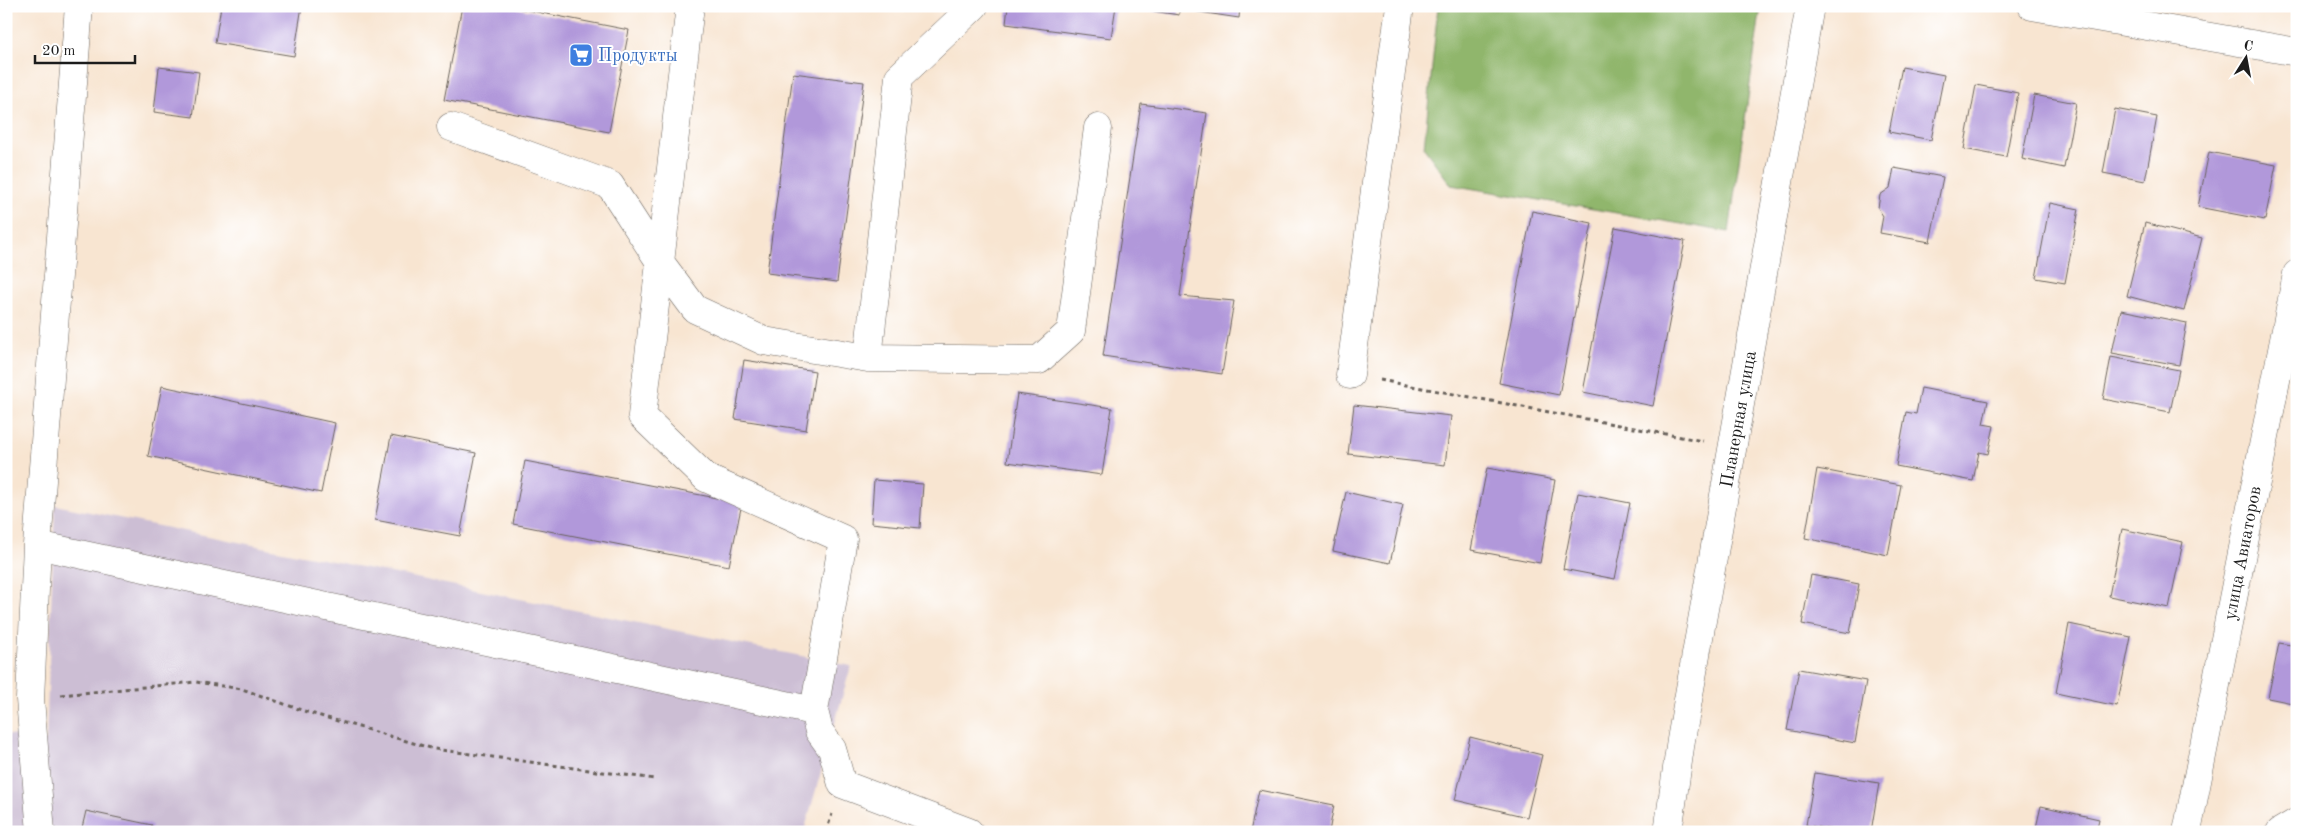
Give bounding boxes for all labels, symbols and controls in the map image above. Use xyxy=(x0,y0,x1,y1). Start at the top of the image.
scale bar xyxy=(35,32,135,64)
north arrow xyxy=(2220,32,2270,82)
text: С xyxy=(2242,38,2254,54)
supermarket icon: Продукты xyxy=(568,42,594,68)
text: 20 m xyxy=(42,44,76,59)
place label: Продукты xyxy=(598,47,678,65)
street label: Планерная улица xyxy=(1718,349,1760,489)
street label: улица Авиаторов xyxy=(2221,485,2265,622)

